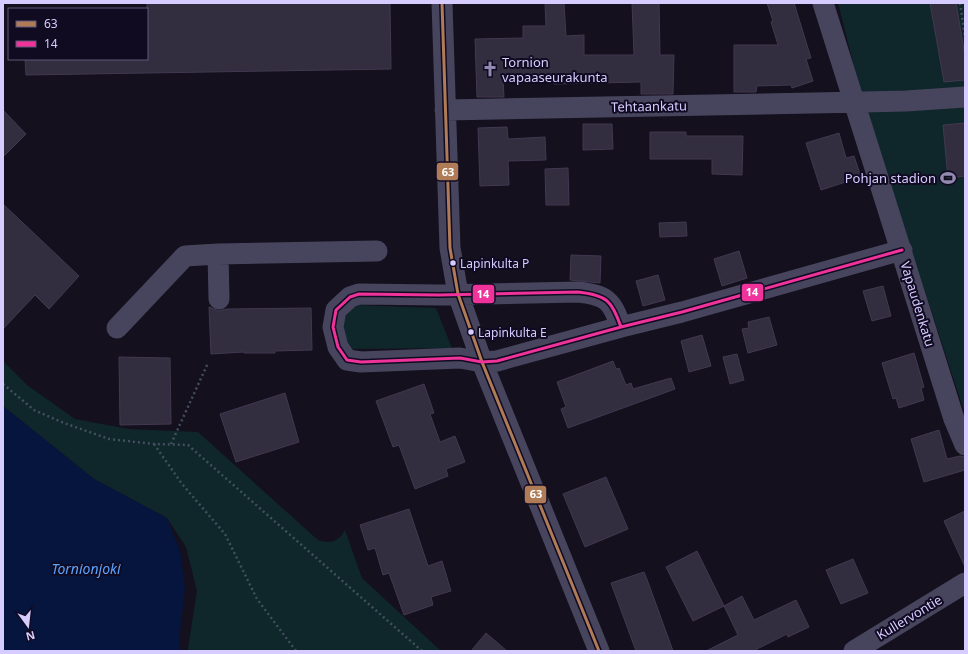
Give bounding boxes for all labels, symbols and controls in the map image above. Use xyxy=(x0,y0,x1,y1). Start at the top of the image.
legend xyxy=(8,8,148,60)
text: 63 xyxy=(44,15,58,32)
text: 14 xyxy=(44,35,58,52)
place label: Tornion vapaaseurakunta xyxy=(502,53,607,86)
church icon: Tornion vapaaseurakunta xyxy=(481,60,499,78)
street label: Tehtaankatu xyxy=(611,96,687,116)
line badge: 63 xyxy=(436,162,459,181)
text: 63 xyxy=(442,164,454,179)
place label: Pohjan stadion xyxy=(845,169,936,187)
sports icon: Pohjan stadion xyxy=(939,169,957,187)
place label: Lapinkulta P xyxy=(460,255,529,272)
marker: Lapinkulta P xyxy=(448,258,458,268)
street label: Vapaudenkatu xyxy=(896,259,940,349)
line badge: 14 xyxy=(741,283,764,302)
line badge: 14 xyxy=(472,284,495,304)
text: 14 xyxy=(746,284,759,299)
text: 14 xyxy=(477,286,490,301)
place label: Lapinkulta E xyxy=(478,324,547,341)
marker: Lapinkulta E xyxy=(466,327,476,337)
line badge: 63 xyxy=(524,485,547,504)
text: 63 xyxy=(530,486,542,501)
water label: Tornionjoki xyxy=(51,559,121,578)
street label: Kullervontie xyxy=(873,590,945,644)
north arrow xyxy=(8,606,48,646)
text: N xyxy=(24,628,37,645)

